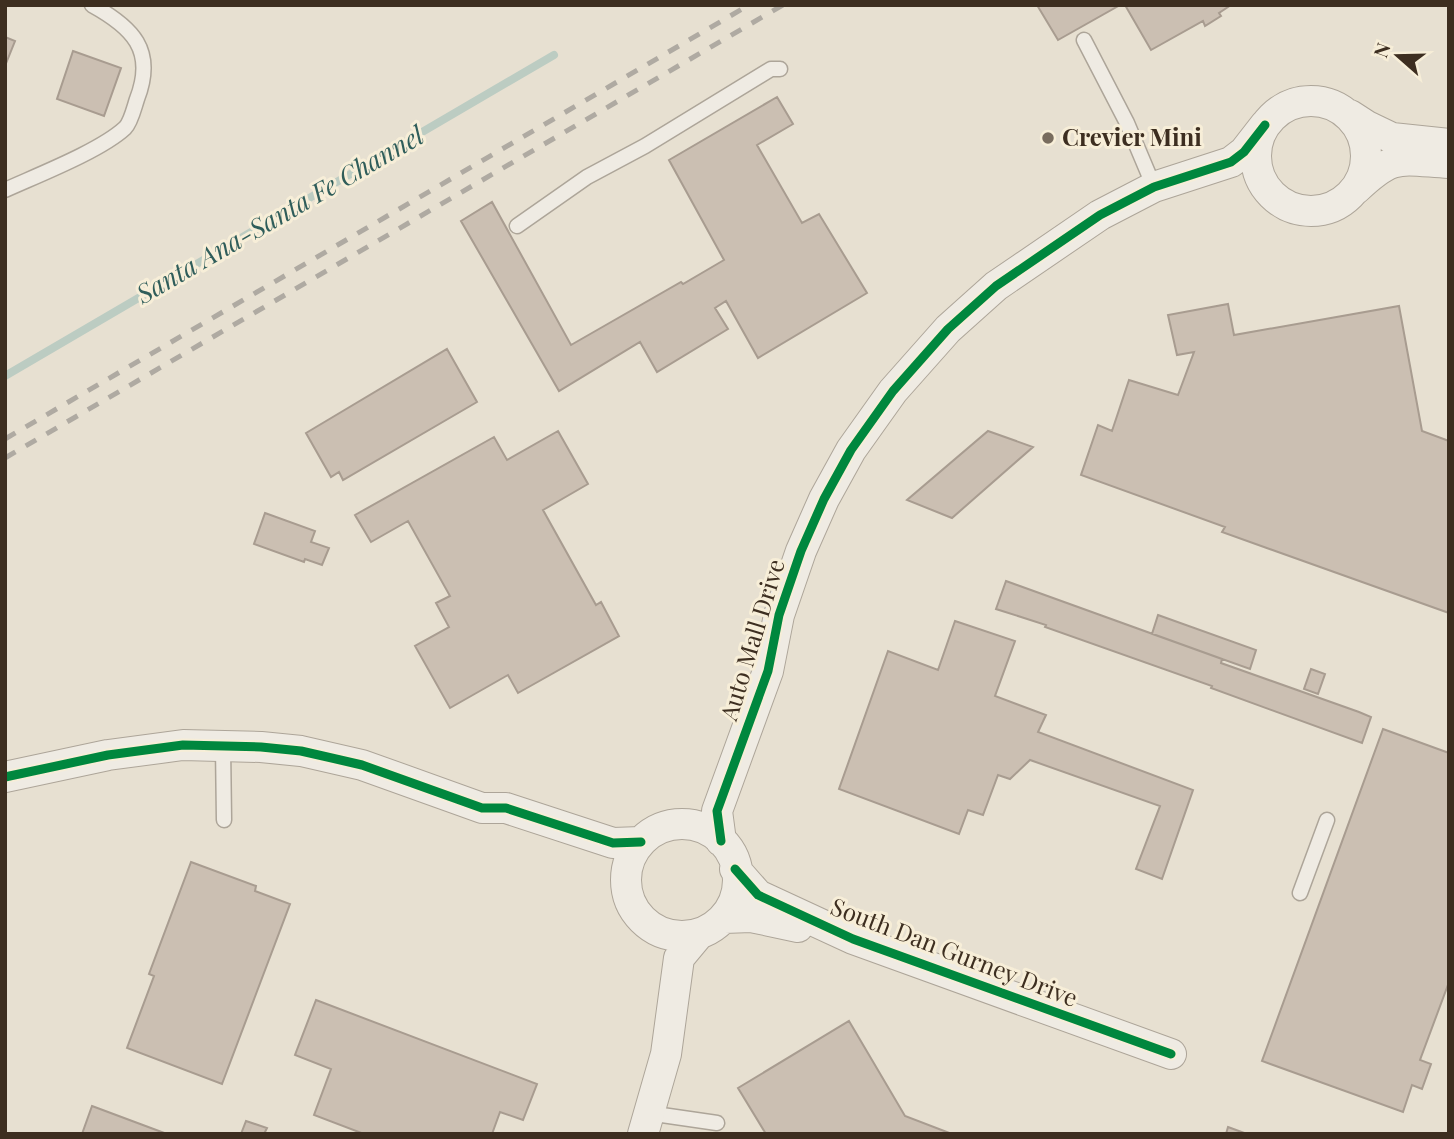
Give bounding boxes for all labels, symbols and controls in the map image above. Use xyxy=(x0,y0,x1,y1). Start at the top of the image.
north arrow xyxy=(1363,21,1433,91)
text: N xyxy=(1367,39,1396,61)
water label: Santa Ana-Santa Fe Channel xyxy=(128,116,431,311)
place label: Crevier Mini xyxy=(1062,120,1202,152)
marker: Crevier Mini xyxy=(1040,130,1056,146)
street label: Auto Mall Drive xyxy=(711,555,791,725)
street label: South Dan Gurney Drive xyxy=(827,889,1083,1013)

